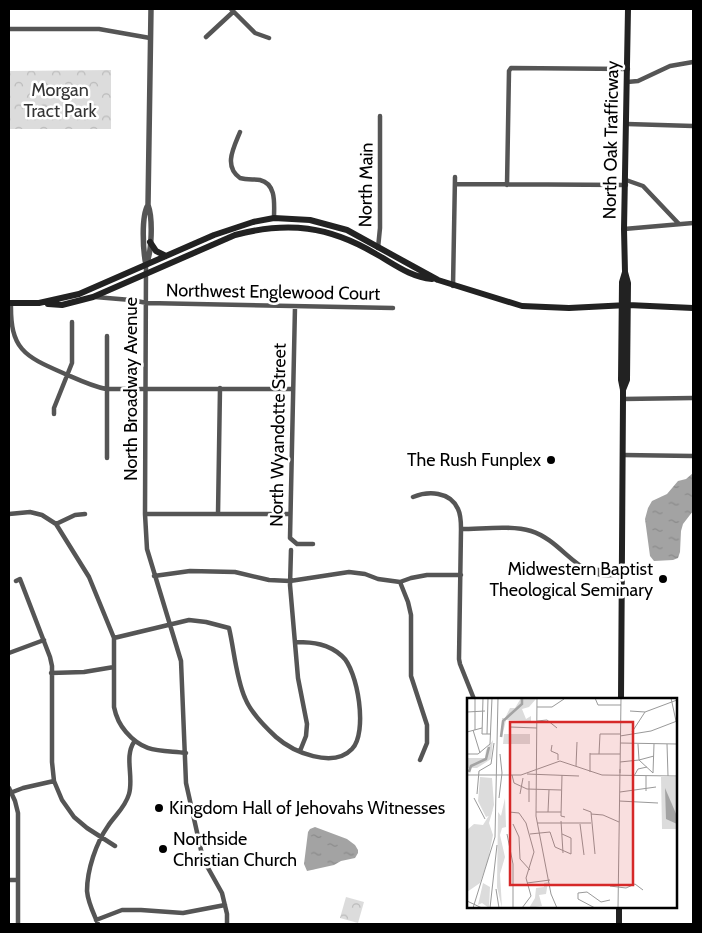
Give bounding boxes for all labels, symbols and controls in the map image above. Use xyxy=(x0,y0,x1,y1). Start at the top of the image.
street label: North Oak Trafficway xyxy=(599,60,623,220)
park label: Morgan Tract Park xyxy=(24,79,97,122)
street label: North Main xyxy=(354,142,378,228)
street label: Northwest Englewood Court xyxy=(166,279,380,305)
street label: North Broadway Avenue xyxy=(120,297,142,481)
street label: North Wyandotte Street xyxy=(265,343,291,527)
place label: The Rush Funplex xyxy=(407,449,541,471)
marker: The Rush Funplex xyxy=(545,454,557,466)
place label: Midwestern Baptist Theological Seminary xyxy=(490,558,653,601)
marker: Midwestern Baptist Theological Seminary xyxy=(657,573,669,585)
inset map xyxy=(467,698,677,908)
place label: Kingdom Hall of Jehovahs Witnesses xyxy=(169,797,445,819)
marker: Kingdom Hall of Jehovahs Witnesses xyxy=(153,802,165,814)
place label: Northside Christian Church xyxy=(173,828,297,871)
marker: Northside Christian Church xyxy=(157,843,169,855)

